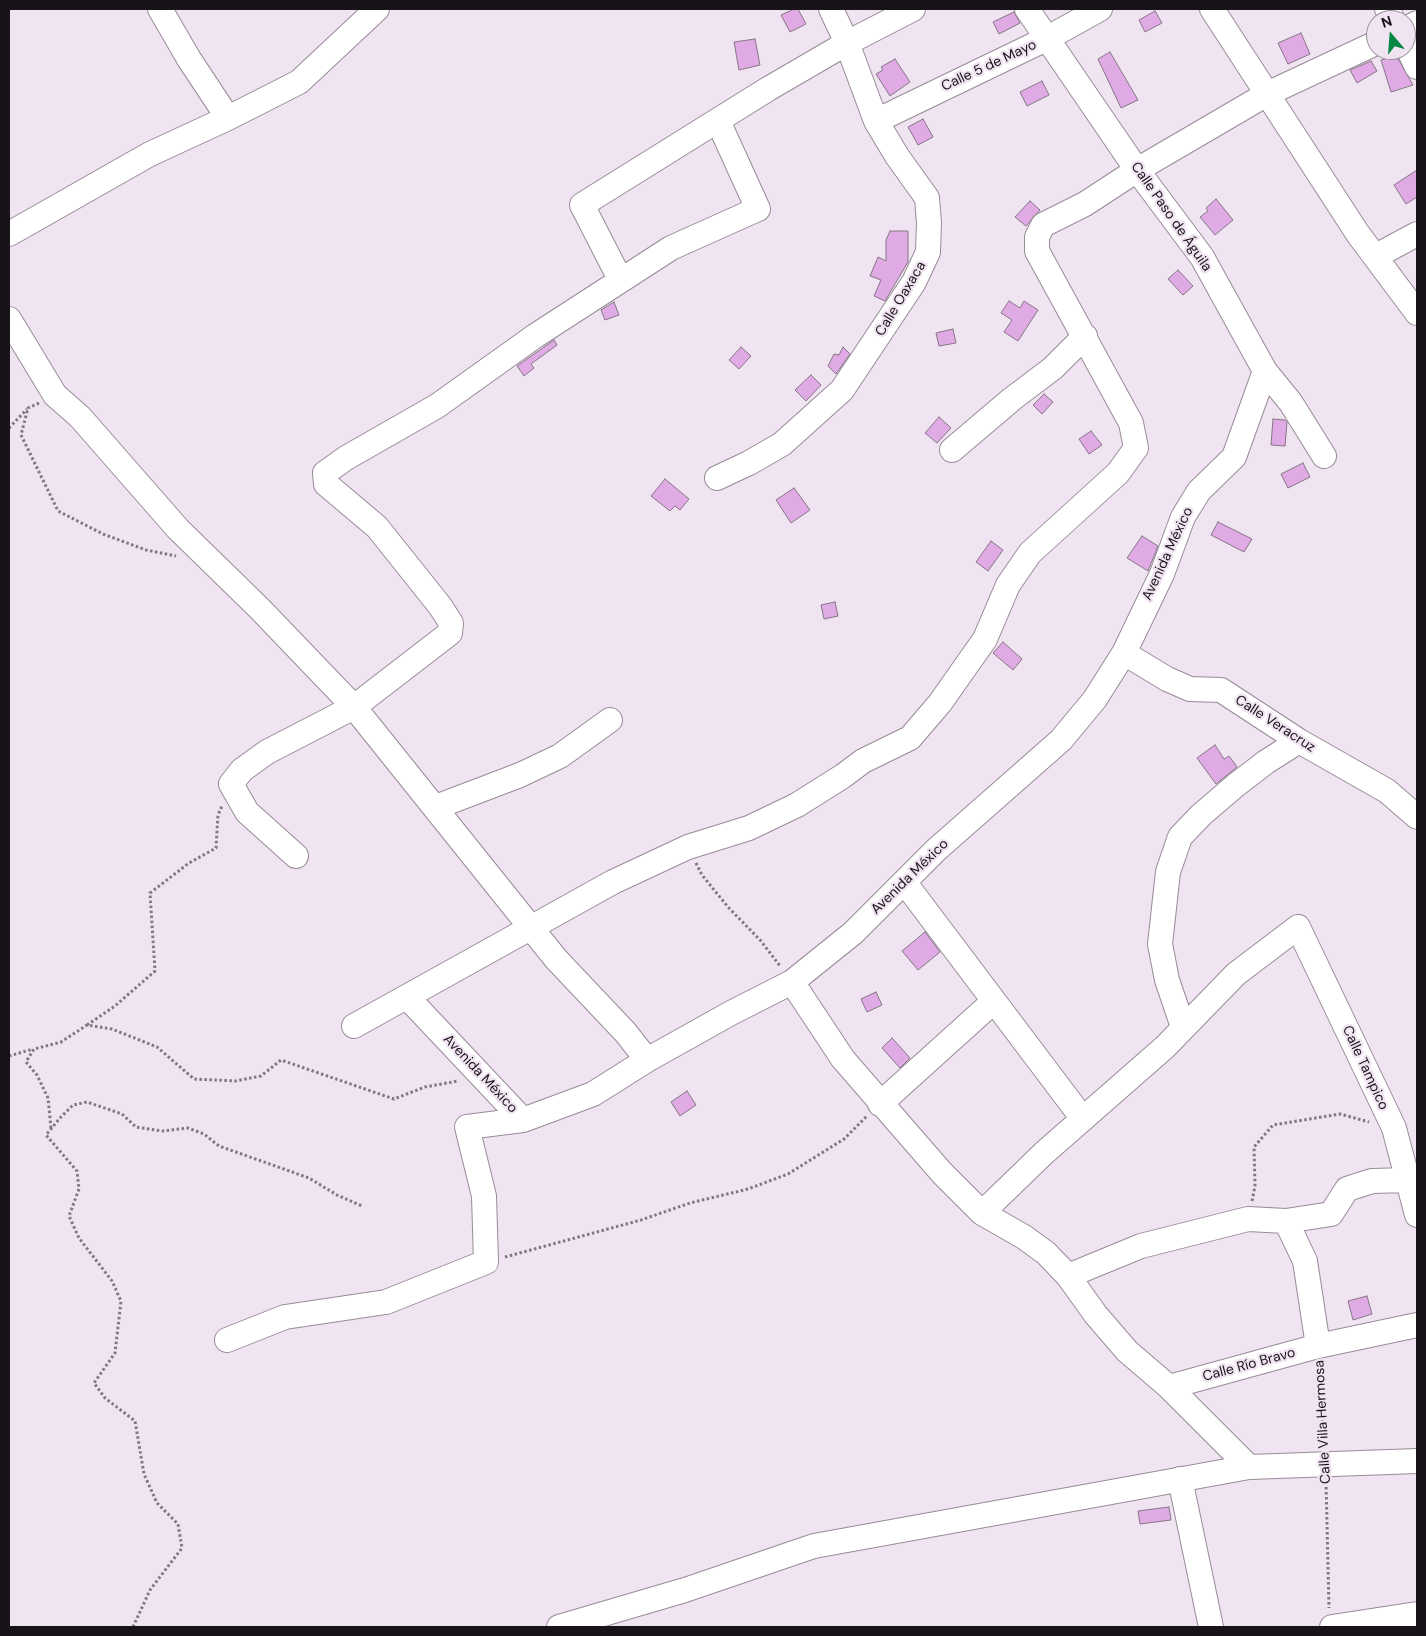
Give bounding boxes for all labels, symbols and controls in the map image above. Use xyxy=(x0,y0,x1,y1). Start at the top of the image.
north arrow xyxy=(1366,10,1416,60)
text: N xyxy=(1379,12,1394,32)
street label: Calle 5 de Mayo xyxy=(939,37,1039,95)
street label: Calle Paso de Águila xyxy=(1127,159,1215,275)
street label: Calle Oaxaca xyxy=(872,259,930,339)
street label: Avenida México xyxy=(1139,505,1197,603)
street label: Calle Veracruz xyxy=(1232,692,1318,756)
street label: Avenida México xyxy=(868,836,952,918)
street label: Calle Tampico xyxy=(1338,1023,1392,1113)
street label: Avenida México xyxy=(439,1031,521,1117)
street label: Calle Río Bravo xyxy=(1201,1345,1297,1385)
street label: Calle Villa Hermosa xyxy=(1311,1360,1335,1484)

